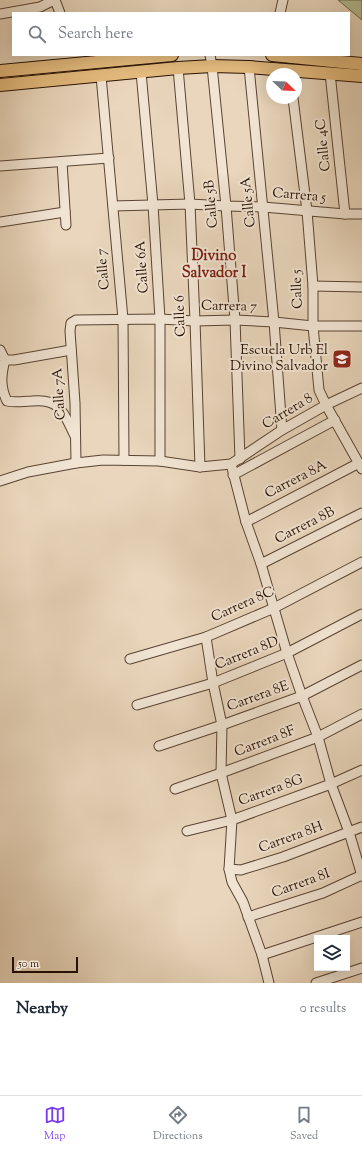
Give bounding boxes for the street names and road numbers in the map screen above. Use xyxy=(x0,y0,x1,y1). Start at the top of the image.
street label: Calle 4C xyxy=(311,118,337,172)
street label: Calle 5A xyxy=(236,175,262,228)
street label: Calle 5B xyxy=(200,179,224,229)
street label: Carrera 5 xyxy=(271,184,327,208)
street label: Calle 6A xyxy=(131,239,155,294)
street label: Calle 7 xyxy=(92,247,116,291)
street label: Calle 5 xyxy=(287,269,309,309)
street label: Calle 6 xyxy=(170,295,192,337)
street label: Carrera 7 xyxy=(201,297,257,317)
street label: Calle 7A xyxy=(48,367,72,421)
street label: Carrera 8 xyxy=(259,389,317,435)
street label: Carrera 8A xyxy=(261,456,331,504)
street label: Carrera 8B xyxy=(272,502,339,550)
street label: Carrera 8C xyxy=(208,582,278,628)
street label: Carrera 8D xyxy=(212,632,282,676)
street label: Carrera 8E xyxy=(224,676,292,717)
street label: Carrera 8F xyxy=(232,721,299,763)
street label: Carrera 8G xyxy=(236,770,307,812)
street label: Carrera 8H xyxy=(256,817,326,859)
street label: Carrera 8I xyxy=(269,864,333,904)

